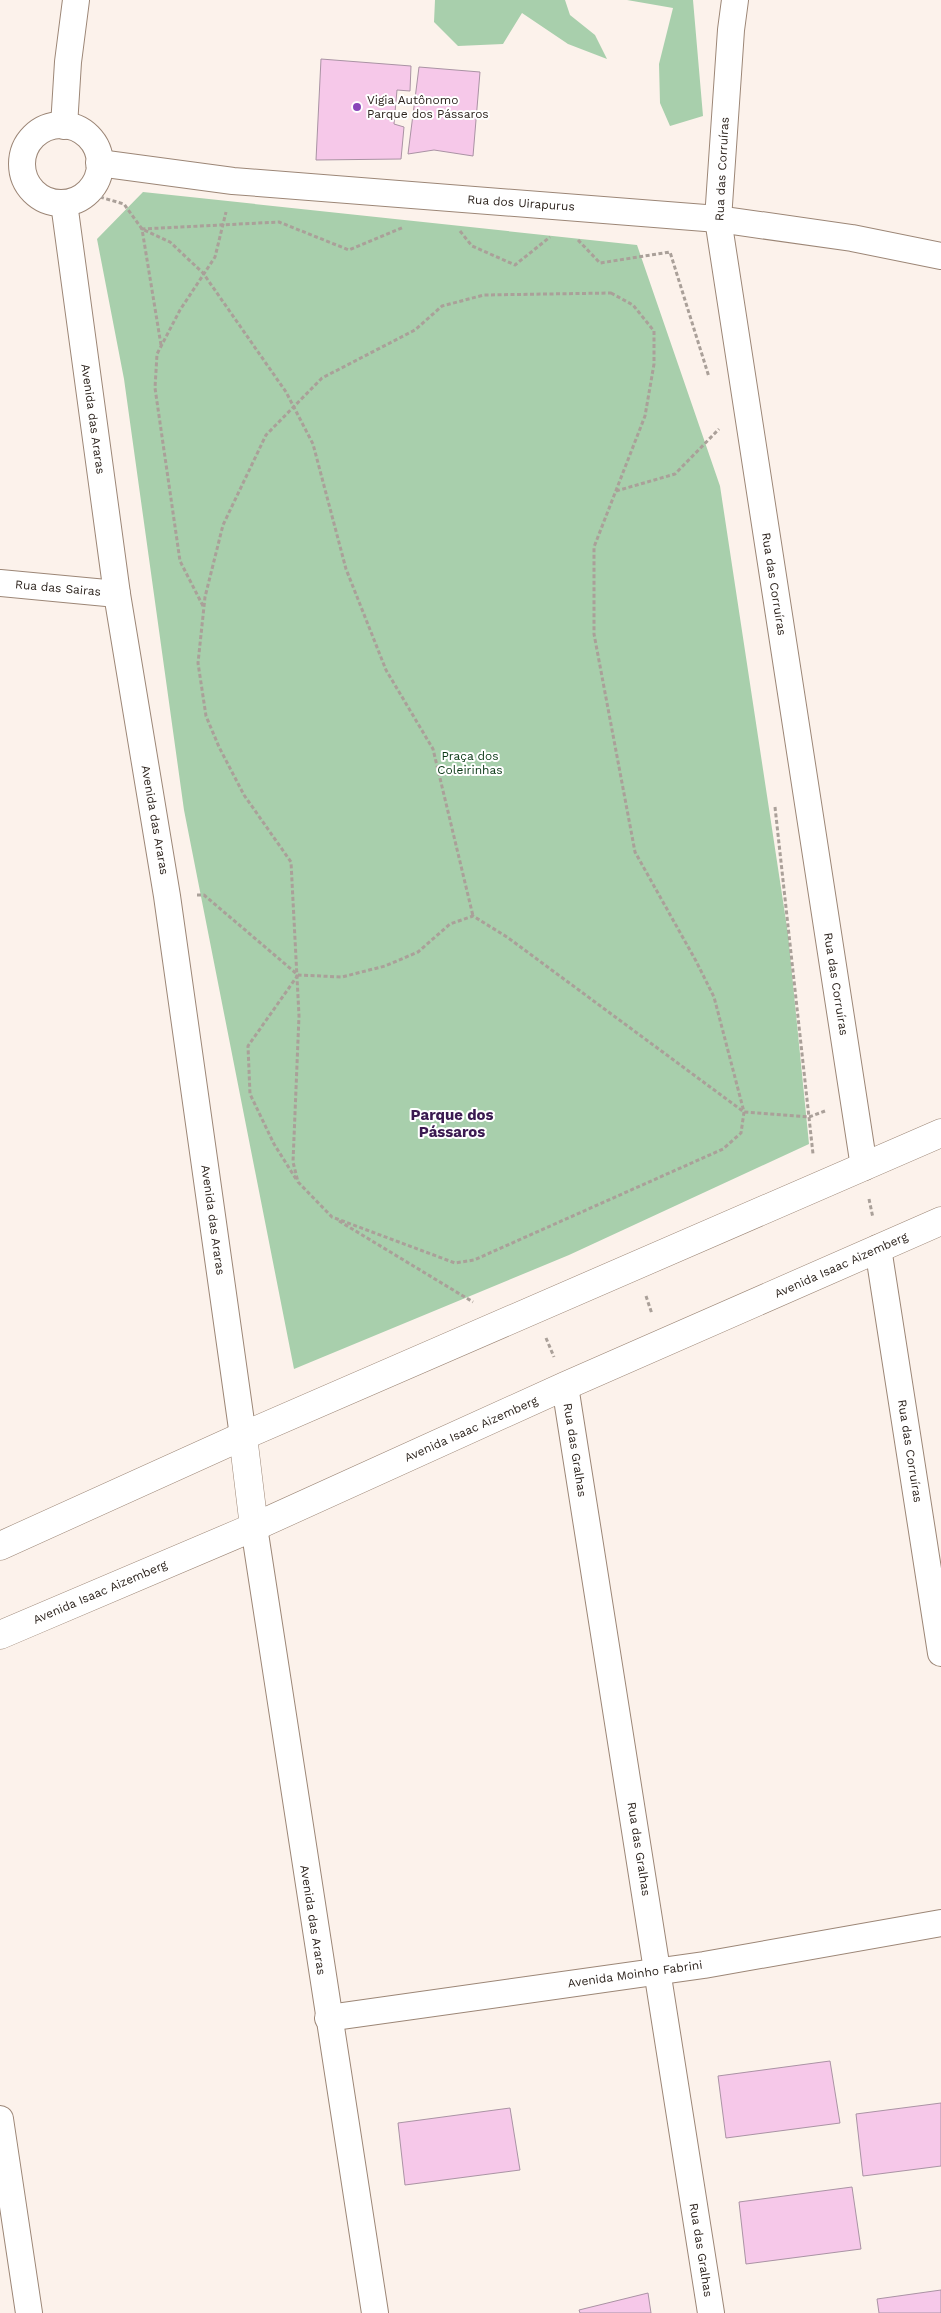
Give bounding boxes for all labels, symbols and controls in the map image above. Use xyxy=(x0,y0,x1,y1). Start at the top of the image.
place label: Vigia Autônomo Parque dos Pássaros xyxy=(367,93,489,121)
marker: Vigia Autônomo Parque dos Pássaros xyxy=(351,101,363,113)
street label: Rua das Corruíras xyxy=(712,117,732,221)
street label: Rua dos Uirapurus xyxy=(467,192,575,214)
street label: Avenida das Araras xyxy=(78,363,108,475)
street label: Rua das Corruíras xyxy=(759,531,789,637)
street label: Rua das Sairas xyxy=(15,577,101,599)
park label: Praça dos Coleirinhas xyxy=(437,749,503,777)
street label: Avenida das Araras xyxy=(138,764,172,876)
street label: Rua das Corruíras xyxy=(821,931,851,1037)
district label: Parque dos Pássaros xyxy=(410,1106,494,1141)
street label: Avenida das Araras xyxy=(198,1164,228,1276)
street label: Avenida Isaac Aizemberg xyxy=(772,1229,910,1301)
street label: Avenida Isaac Aizemberg xyxy=(402,1393,540,1465)
street label: Rua das Corruíras xyxy=(895,1398,925,1504)
street label: Rua das Gralhas xyxy=(561,1402,589,1498)
street label: Avenida Isaac Aizemberg xyxy=(31,1557,170,1627)
street label: Rua das Gralhas xyxy=(625,1801,653,1897)
street label: Avenida das Araras xyxy=(297,1864,329,1976)
street label: Avenida Moinho Fabrini xyxy=(567,1958,703,1990)
street label: Rua das Gralhas xyxy=(687,2202,715,2298)

